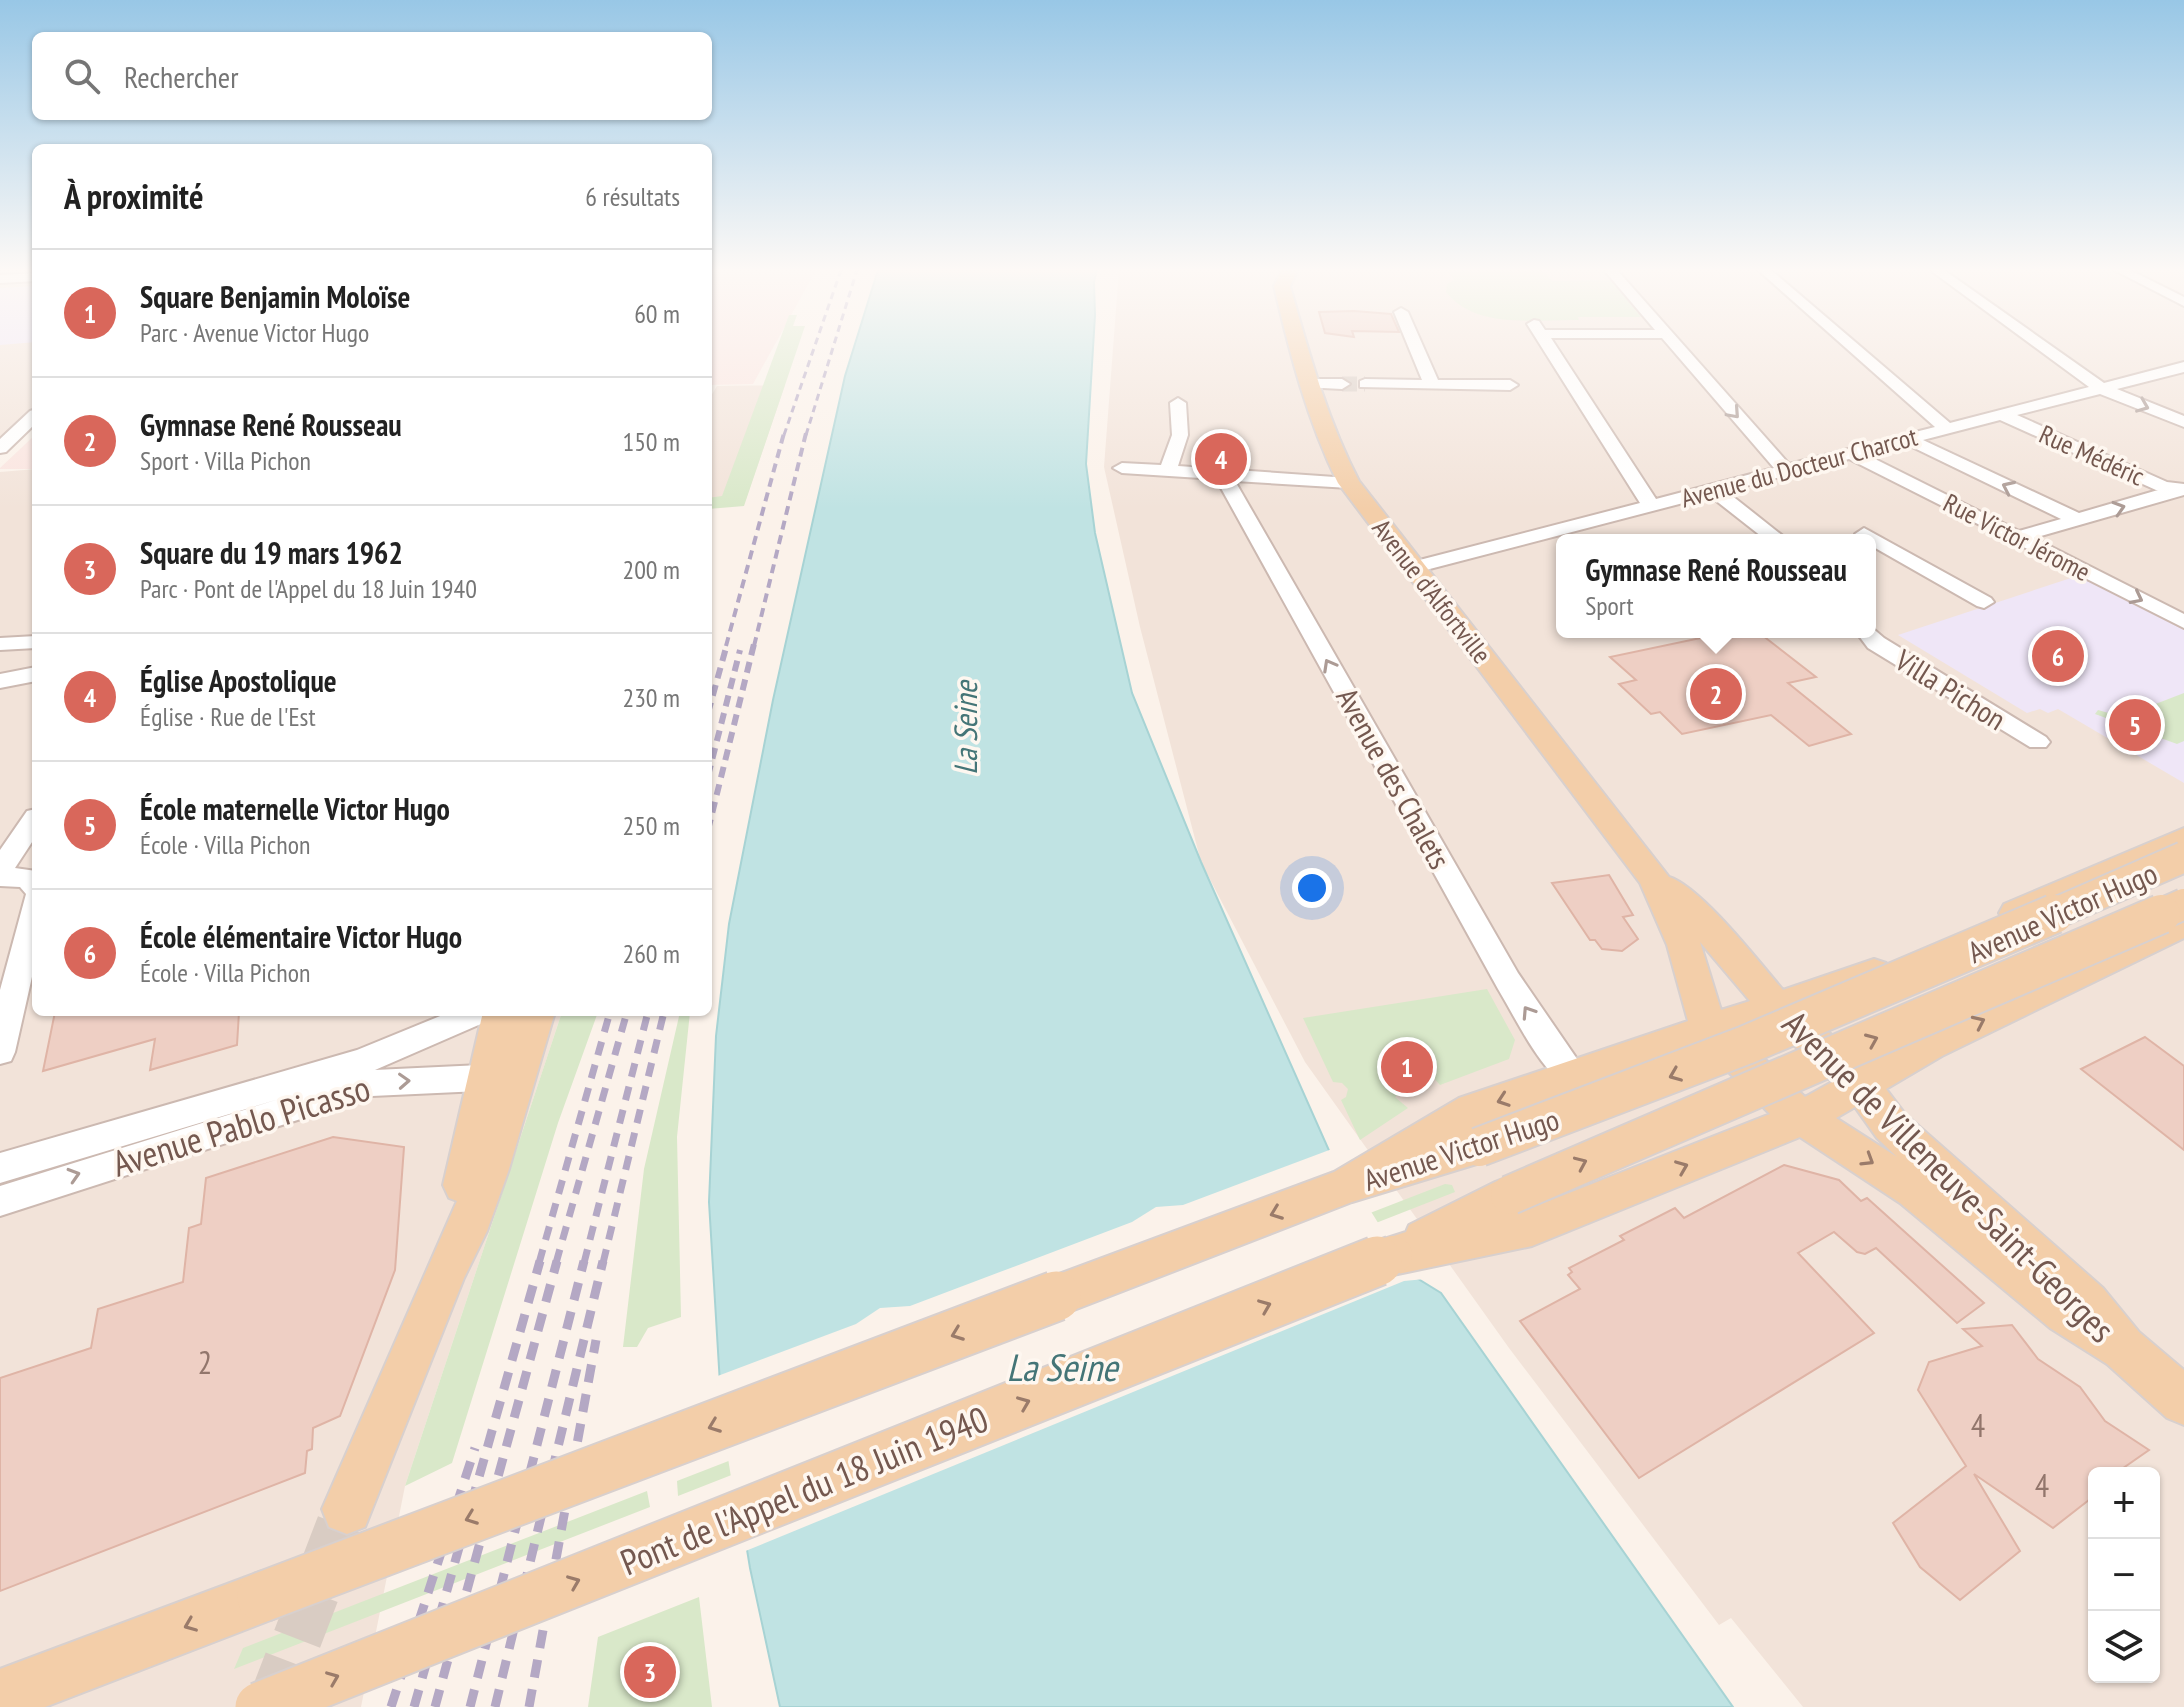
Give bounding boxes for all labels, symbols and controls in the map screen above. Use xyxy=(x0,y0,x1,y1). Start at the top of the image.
search box xyxy=(32,32,712,120)
icon: search xyxy=(60,54,104,98)
text: Rechercher xyxy=(124,57,238,96)
text: À proximité xyxy=(64,174,204,218)
text: 6 résultats xyxy=(585,180,680,213)
text: Square Benjamin Moloïse xyxy=(140,277,410,316)
text: 1 xyxy=(84,297,96,330)
text: 60 m xyxy=(634,297,680,330)
text: Parc · Avenue Victor Hugo xyxy=(140,316,369,349)
one-way arrow xyxy=(2135,396,2149,413)
one-way arrow xyxy=(1725,403,1739,418)
text: Gymnase René Rousseau xyxy=(140,405,402,444)
street label: Rue Médéric xyxy=(2034,417,2150,493)
street label: Avenue du Docteur Charcot xyxy=(1677,420,1921,514)
text: 2 xyxy=(84,425,96,458)
text: 150 m xyxy=(622,425,680,458)
pin: 4 xyxy=(1195,429,1247,489)
text: Sport · Villa Pichon xyxy=(140,444,311,477)
one-way arrow xyxy=(2001,481,2016,497)
street label: Rue Victor Jérome xyxy=(1938,486,2096,588)
one-way arrow xyxy=(2112,501,2126,517)
street label: Avenue d'Alfortville xyxy=(1365,512,1499,670)
text: Square du 19 mars 1962 xyxy=(140,533,403,572)
popup xyxy=(1556,534,1876,638)
text: Gymnase René Rousseau xyxy=(1585,550,1847,589)
text: 3 xyxy=(84,553,96,586)
text: 200 m xyxy=(622,553,680,586)
text: Parc · Pont de l'Appel du 18 Juin 1940 xyxy=(140,572,477,605)
text: Sport xyxy=(1585,589,1634,622)
one-way arrow xyxy=(2129,589,2143,604)
pin: 6 xyxy=(2032,626,2084,686)
street label: Villa Pichon xyxy=(1888,639,2013,738)
one-way arrow xyxy=(1324,658,1339,673)
text: Église Apostolique xyxy=(140,661,337,700)
pin: 2 xyxy=(1690,664,1742,724)
water label: La Seine xyxy=(944,679,986,775)
text: 4 xyxy=(84,681,96,714)
text: 230 m xyxy=(622,681,680,714)
street label: Avenue des Chalets xyxy=(1328,681,1460,875)
pin: 5 xyxy=(2109,695,2161,755)
text: Église · Rue de l'Est xyxy=(140,700,316,733)
text: École maternelle Victor Hugo xyxy=(140,789,450,828)
text: 5 xyxy=(84,809,96,842)
text: 250 m xyxy=(622,809,680,842)
text: École · Villa Pichon xyxy=(140,828,310,861)
street label: Avenue Victor Hugo xyxy=(1961,853,2163,971)
your location xyxy=(1292,868,1332,908)
text: École élémentaire Victor Hugo xyxy=(140,917,462,956)
text: 6 xyxy=(84,937,96,970)
text: 260 m xyxy=(622,937,680,970)
text: École · Villa Pichon xyxy=(140,956,310,989)
street label: Avenue de Villeneuve-Saint-Georges xyxy=(1773,1000,2125,1352)
one-way arrow xyxy=(1522,1006,1537,1021)
one-way arrow xyxy=(1971,1016,1985,1032)
one-way arrow xyxy=(1864,1034,1878,1050)
pin: 1 xyxy=(1381,1037,1433,1097)
street label: Avenue Pablo Picasso xyxy=(107,1064,375,1186)
one-way arrow xyxy=(1669,1065,1683,1082)
one-way arrow xyxy=(398,1073,411,1090)
one-way arrow xyxy=(1497,1090,1511,1106)
street label: Avenue Victor Hugo xyxy=(1358,1099,1564,1199)
one-way arrow xyxy=(1859,1151,1874,1166)
one-way arrow xyxy=(1573,1157,1587,1173)
one-way arrow xyxy=(1674,1160,1688,1176)
one-way arrow xyxy=(66,1169,80,1185)
one-way arrow xyxy=(1270,1203,1284,1220)
one-way arrow xyxy=(1257,1299,1271,1316)
one-way arrow xyxy=(951,1324,965,1340)
house number: 2 xyxy=(198,1341,212,1383)
water label: La Seine xyxy=(1006,1342,1120,1391)
street label: Pont de l'Appel du 18 Juin 1940 xyxy=(613,1395,995,1585)
one-way arrow xyxy=(1016,1396,1030,1412)
house number: 4 xyxy=(1971,1404,1985,1446)
one-way arrow xyxy=(708,1416,722,1432)
house number: 4 xyxy=(2035,1464,2049,1506)
map controls xyxy=(2088,1467,2160,1683)
button: + xyxy=(2088,1467,2160,1539)
one-way arrow xyxy=(465,1509,479,1525)
button: − xyxy=(2088,1539,2160,1611)
one-way arrow xyxy=(566,1575,580,1591)
button: layers xyxy=(2088,1611,2160,1683)
one-way arrow xyxy=(184,1615,198,1632)
pin: 3 xyxy=(624,1642,676,1702)
one-way arrow xyxy=(325,1671,339,1688)

